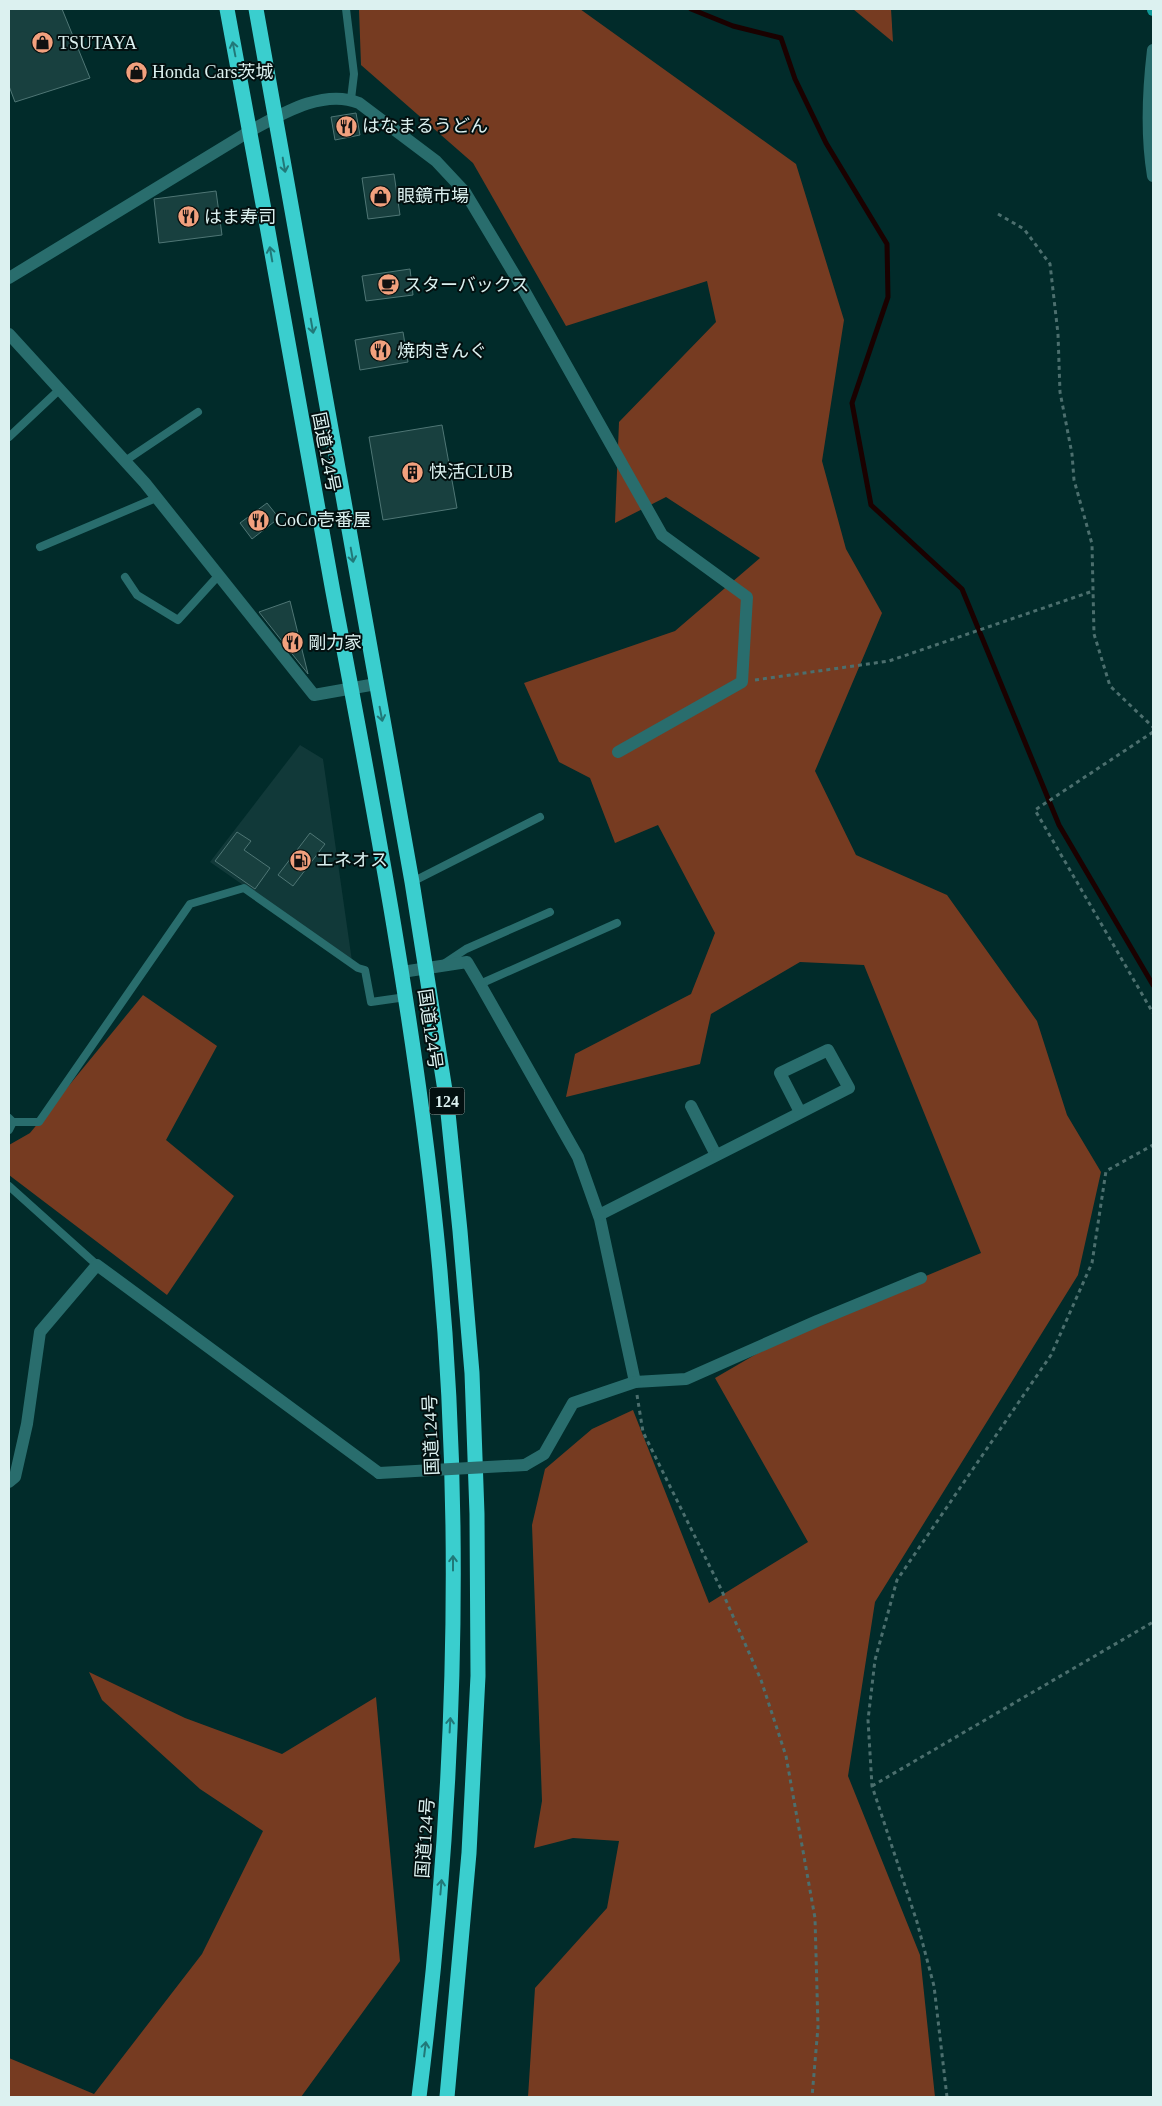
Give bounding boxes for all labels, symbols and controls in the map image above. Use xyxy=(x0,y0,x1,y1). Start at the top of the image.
shop icon: TSUTAYA xyxy=(30,31,54,55)
place label: TSUTAYA xyxy=(58,33,137,53)
one-way arrow xyxy=(229,42,239,58)
shop icon: Honda Cars茨城 xyxy=(124,60,148,84)
place label: Honda Cars茨城 xyxy=(152,62,273,82)
restaurant icon: はなまるうどん xyxy=(334,114,358,138)
place label: はなまるうどん xyxy=(362,116,488,136)
one-way arrow xyxy=(280,157,290,173)
shop icon: 眼鏡市場 xyxy=(369,184,393,208)
place label: 眼鏡市場 xyxy=(397,186,469,206)
restaurant icon: はま寿司 xyxy=(176,205,200,229)
place label: はま寿司 xyxy=(204,207,276,227)
one-way arrow xyxy=(266,246,276,262)
cafe icon: スターバックス xyxy=(376,273,400,297)
place label: スターバックス xyxy=(404,275,529,295)
one-way arrow xyxy=(307,317,317,333)
restaurant icon: 焼肉きんぐ xyxy=(369,339,393,363)
place label: 焼肉きんぐ xyxy=(397,341,487,361)
street label: 国道124号 xyxy=(308,410,344,494)
building icon: 快活CLUB xyxy=(401,460,425,484)
place label: 快活CLUB xyxy=(429,462,513,482)
restaurant icon: CoCo壱番屋 xyxy=(247,508,271,532)
place label: CoCo壱番屋 xyxy=(275,510,371,530)
one-way arrow xyxy=(348,546,358,562)
restaurant icon: 剛力家 xyxy=(280,631,304,655)
place label: 剛力家 xyxy=(308,633,362,653)
one-way arrow xyxy=(377,706,387,722)
fuel station icon: エネオス xyxy=(288,848,312,872)
place label: エネオス xyxy=(316,850,388,870)
street label: 国道124号 xyxy=(414,988,446,1070)
road number: 124 xyxy=(430,1088,464,1114)
street label: 国道124号 xyxy=(420,1394,442,1476)
one-way arrow xyxy=(448,1555,458,1571)
one-way arrow xyxy=(445,1717,455,1734)
street label: 国道124号 xyxy=(412,1797,438,1879)
one-way arrow xyxy=(436,1879,446,1895)
one-way arrow xyxy=(420,2041,430,2057)

